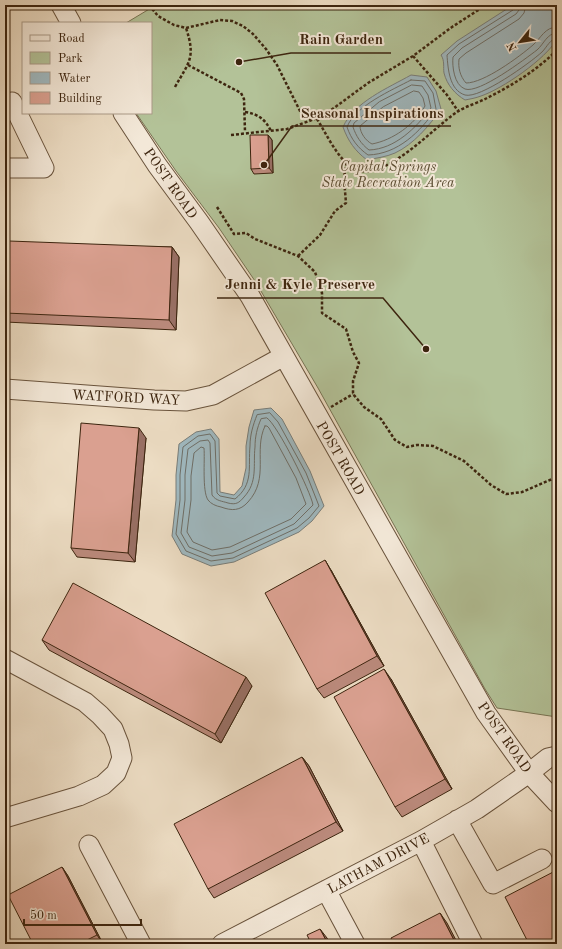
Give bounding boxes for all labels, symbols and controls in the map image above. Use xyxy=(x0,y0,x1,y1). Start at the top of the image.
legend xyxy=(22,22,152,114)
north arrow xyxy=(500,22,540,62)
callout: Rain Garden xyxy=(291,26,391,53)
text: Road xyxy=(58,33,85,45)
text: Rain Garden xyxy=(299,33,383,48)
text: N xyxy=(505,39,520,53)
text: Park xyxy=(58,53,83,65)
text: Water xyxy=(58,73,91,85)
text: Building xyxy=(58,93,102,105)
callout: Seasonal Inspirations xyxy=(292,99,451,126)
text: Seasonal Inspirations xyxy=(300,107,444,122)
street label: POST ROAD xyxy=(141,146,200,221)
park label: Capital Springs State Recreation Area xyxy=(322,160,455,190)
callout: Jenni & Kyle Preserve xyxy=(217,271,383,298)
text: Jenni & Kyle Preserve xyxy=(225,278,375,293)
street label: WATFORD WAY xyxy=(71,388,181,408)
street label: POST ROAD xyxy=(313,419,367,498)
street label: POST ROAD xyxy=(475,700,534,775)
street label: LATHAM DRIVE xyxy=(325,831,432,897)
scale bar xyxy=(24,901,141,927)
text: 50 m xyxy=(30,909,57,922)

